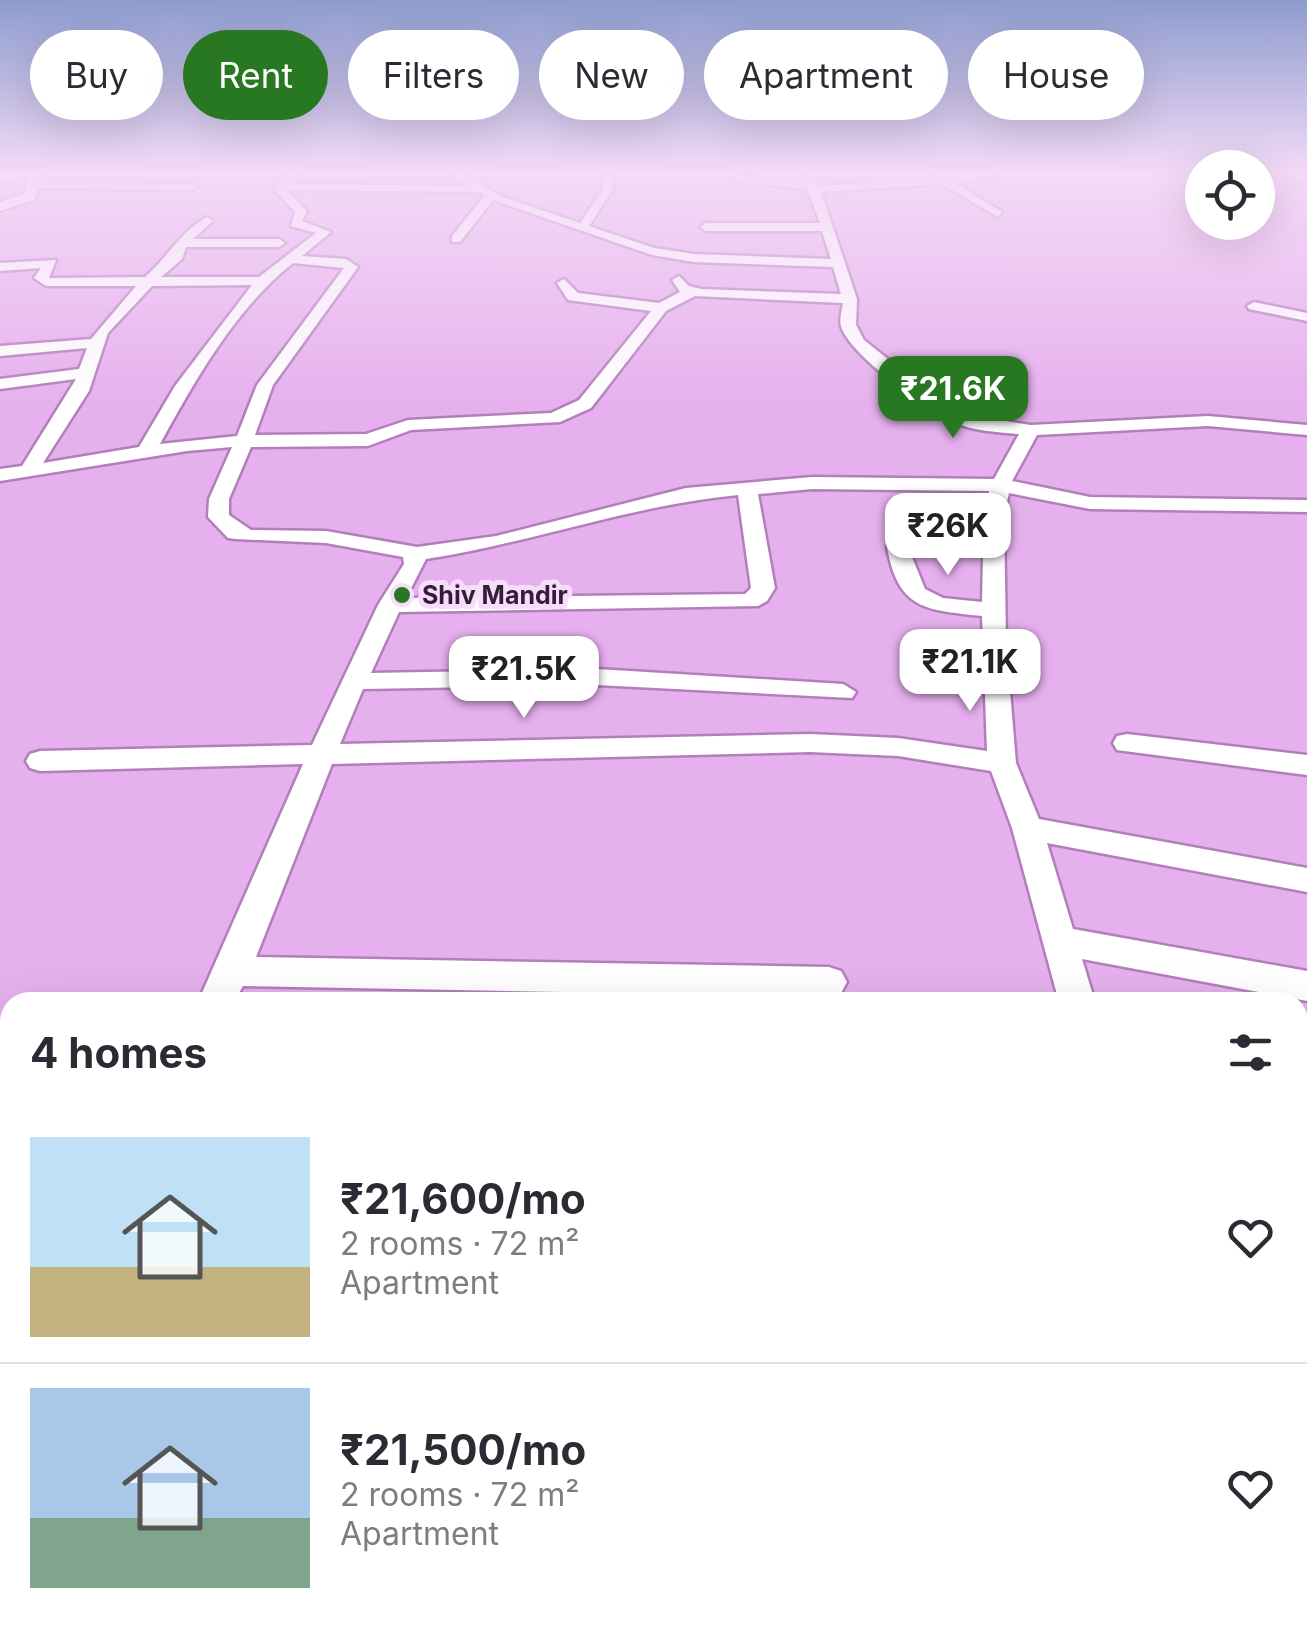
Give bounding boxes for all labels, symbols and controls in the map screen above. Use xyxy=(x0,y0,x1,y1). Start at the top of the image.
chip: Buy xyxy=(30,30,163,120)
chip: Rent xyxy=(183,30,328,120)
chip: Filters xyxy=(348,30,519,120)
chip: New xyxy=(539,30,684,120)
chip: Apartment xyxy=(704,30,948,120)
chip: House xyxy=(968,30,1144,120)
map controls xyxy=(1185,150,1275,240)
button: locate xyxy=(1185,150,1275,240)
pin: ₹21.6K xyxy=(872,356,1034,441)
text: ₹21.6K xyxy=(900,369,1006,408)
pin: ₹26K xyxy=(889,493,1007,578)
text: ₹26K xyxy=(907,506,989,545)
place label: Shiv Mandir xyxy=(422,580,568,610)
marker: Shiv Mandir xyxy=(391,584,413,606)
pin: ₹21.1K xyxy=(889,629,1051,714)
pin: ₹21.5K xyxy=(443,636,605,721)
text: ₹21.1K xyxy=(922,642,1018,681)
text: ₹21.5K xyxy=(471,649,577,688)
icon: filters xyxy=(1223,1025,1278,1080)
text: 4 homes xyxy=(30,1027,207,1078)
text: ₹21,600/mo xyxy=(340,1173,586,1224)
icon: home xyxy=(110,1177,230,1297)
icon: heart xyxy=(1223,1210,1278,1265)
text: 2 rooms · 72 m² xyxy=(340,1224,579,1263)
text: Apartment xyxy=(340,1263,499,1302)
text: ₹21,500/mo xyxy=(340,1424,586,1475)
icon: home xyxy=(110,1428,230,1548)
icon: heart xyxy=(1223,1461,1278,1516)
text: 2 rooms · 72 m² xyxy=(340,1475,579,1514)
text: Apartment xyxy=(340,1514,499,1553)

